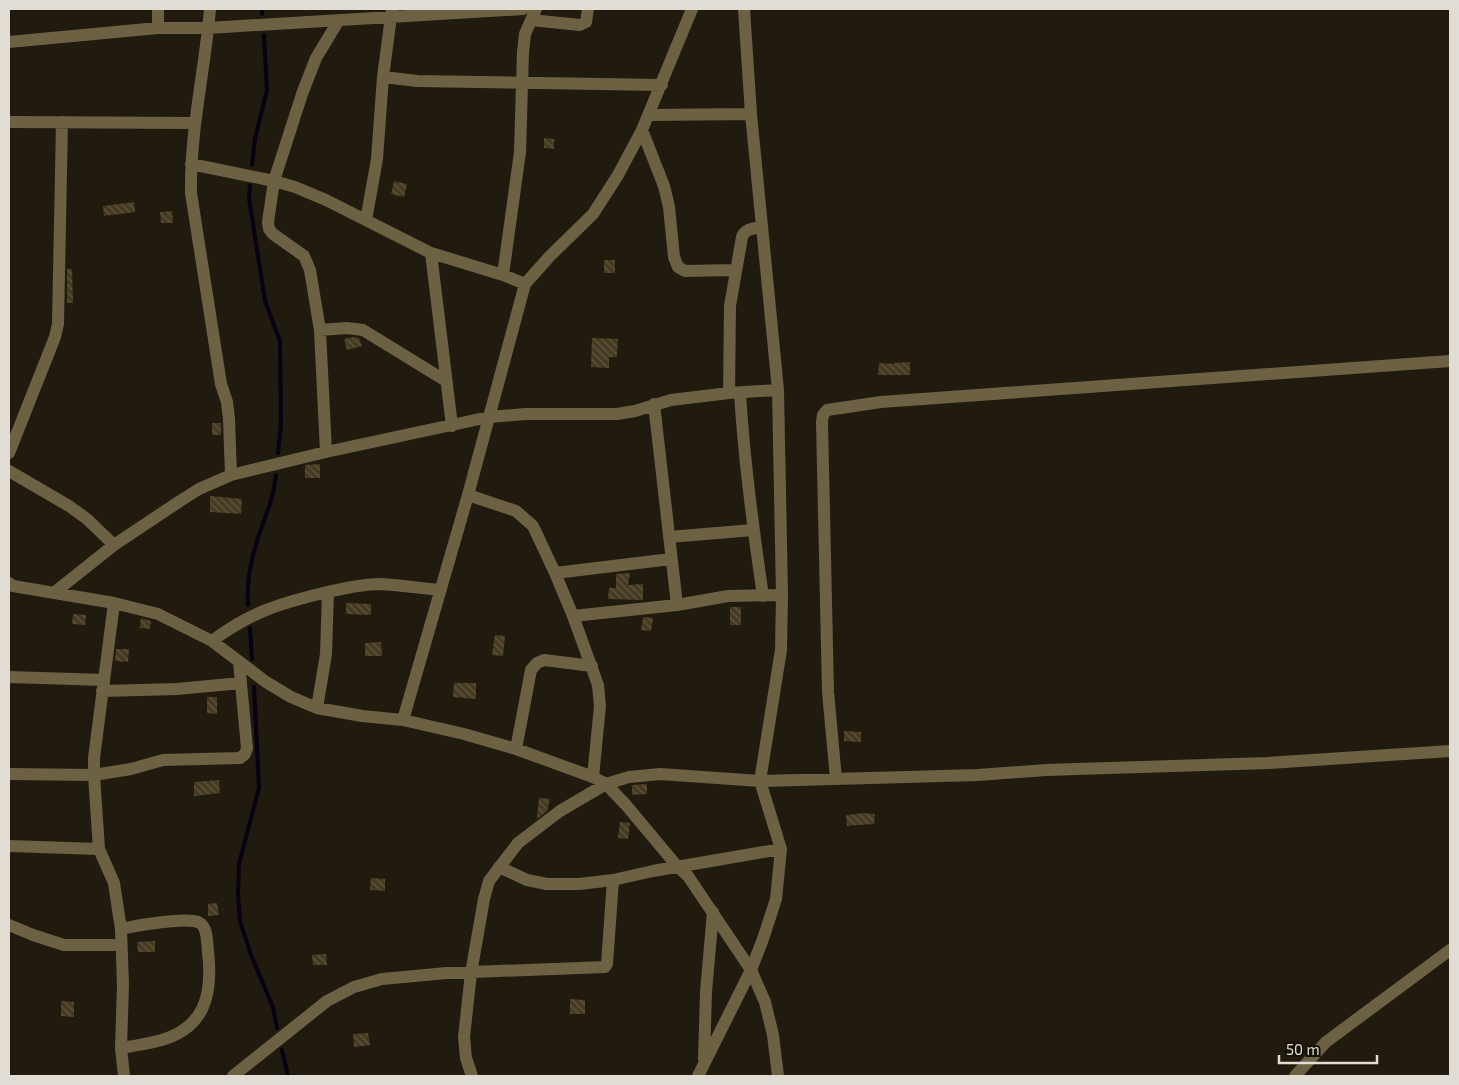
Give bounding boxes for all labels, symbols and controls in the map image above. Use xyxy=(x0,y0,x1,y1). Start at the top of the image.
scale bar xyxy=(1279,1032,1376,1064)
text: 50 m xyxy=(1286,1040,1320,1058)

